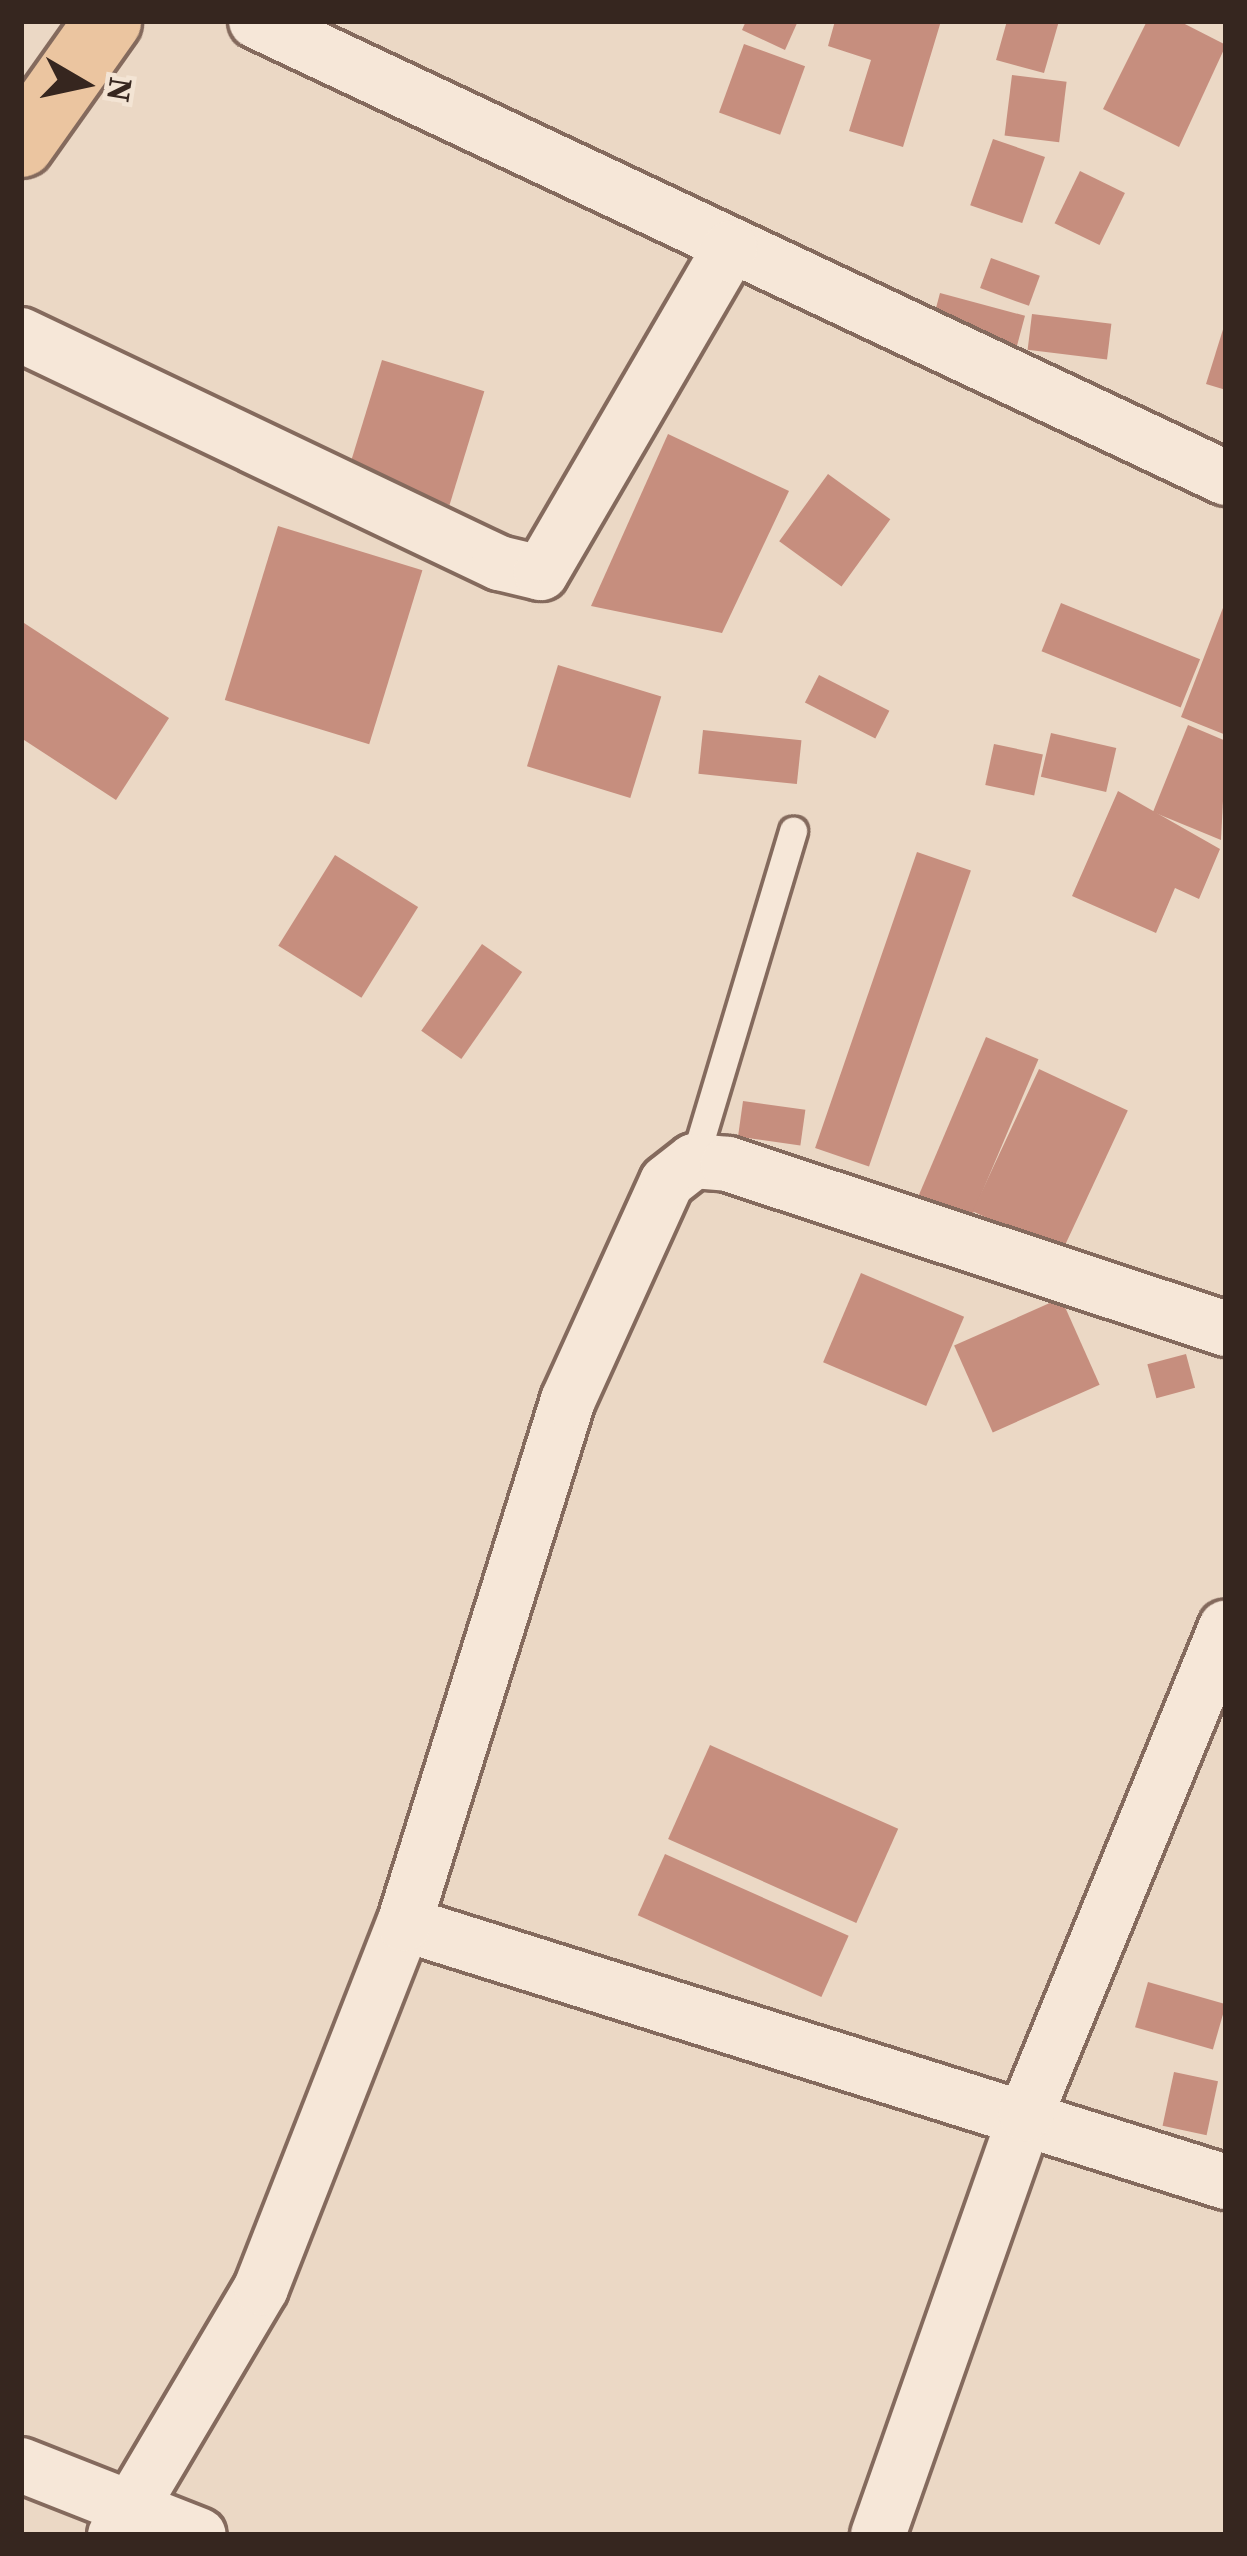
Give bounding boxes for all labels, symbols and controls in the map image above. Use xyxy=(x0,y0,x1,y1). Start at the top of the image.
north arrow xyxy=(24,24,144,144)
text: N xyxy=(96,74,144,105)

